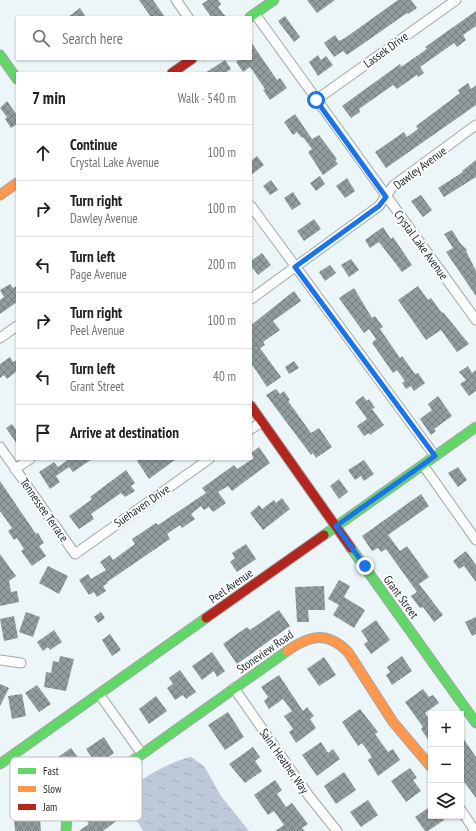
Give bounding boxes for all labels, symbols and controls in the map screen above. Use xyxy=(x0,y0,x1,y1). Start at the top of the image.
search box xyxy=(16,16,252,60)
icon: search xyxy=(30,27,52,49)
street label: Lassek Drive xyxy=(361,28,411,71)
text: Search here xyxy=(62,29,123,48)
text: 7 min xyxy=(32,87,66,109)
text: Walk · 540 m xyxy=(178,90,236,107)
route start xyxy=(307,91,325,109)
text: Continue xyxy=(70,135,117,154)
icon: ahead xyxy=(32,142,54,164)
street label: Dawley Avenue xyxy=(390,143,449,192)
text: 100 m xyxy=(207,144,236,161)
text: Crystal Lake Avenue xyxy=(70,154,159,171)
text: Turn right xyxy=(70,191,122,210)
icon: right xyxy=(32,198,54,220)
text: 100 m xyxy=(207,200,236,217)
street label: Crystal Lake Avenue xyxy=(391,207,452,282)
text: Dawley Avenue xyxy=(70,210,138,227)
text: Turn left xyxy=(70,247,115,266)
icon: left xyxy=(32,254,54,276)
text: 200 m xyxy=(207,256,236,273)
text: Page Avenue xyxy=(70,266,127,283)
text: Turn right xyxy=(70,303,122,322)
icon: right xyxy=(32,310,54,332)
text: 100 m xyxy=(207,312,236,329)
text: Peel Avenue xyxy=(70,322,124,339)
text: Turn left xyxy=(70,359,115,378)
icon: left xyxy=(32,366,54,388)
text: 40 m xyxy=(213,368,236,385)
text: Grant Street xyxy=(70,378,124,395)
icon: arrive xyxy=(32,422,54,444)
text: Arrive at destination xyxy=(70,423,179,442)
street label: Tennessee Terrace xyxy=(17,475,72,544)
street label: Suehaven Drive xyxy=(111,481,173,530)
route end xyxy=(356,557,374,575)
street label: Peel Avenue xyxy=(206,565,256,606)
street label: Grant Street xyxy=(381,572,423,622)
street label: Stoneview Road xyxy=(234,627,296,677)
map controls xyxy=(428,711,464,819)
button: + xyxy=(428,711,464,747)
street label: Saint Heather Way xyxy=(256,725,313,797)
button: − xyxy=(428,747,464,783)
legend xyxy=(10,757,142,821)
text: Fast xyxy=(43,764,59,778)
text: Slow xyxy=(43,782,62,796)
button: layers xyxy=(428,783,464,819)
text: Jam xyxy=(42,800,57,814)

